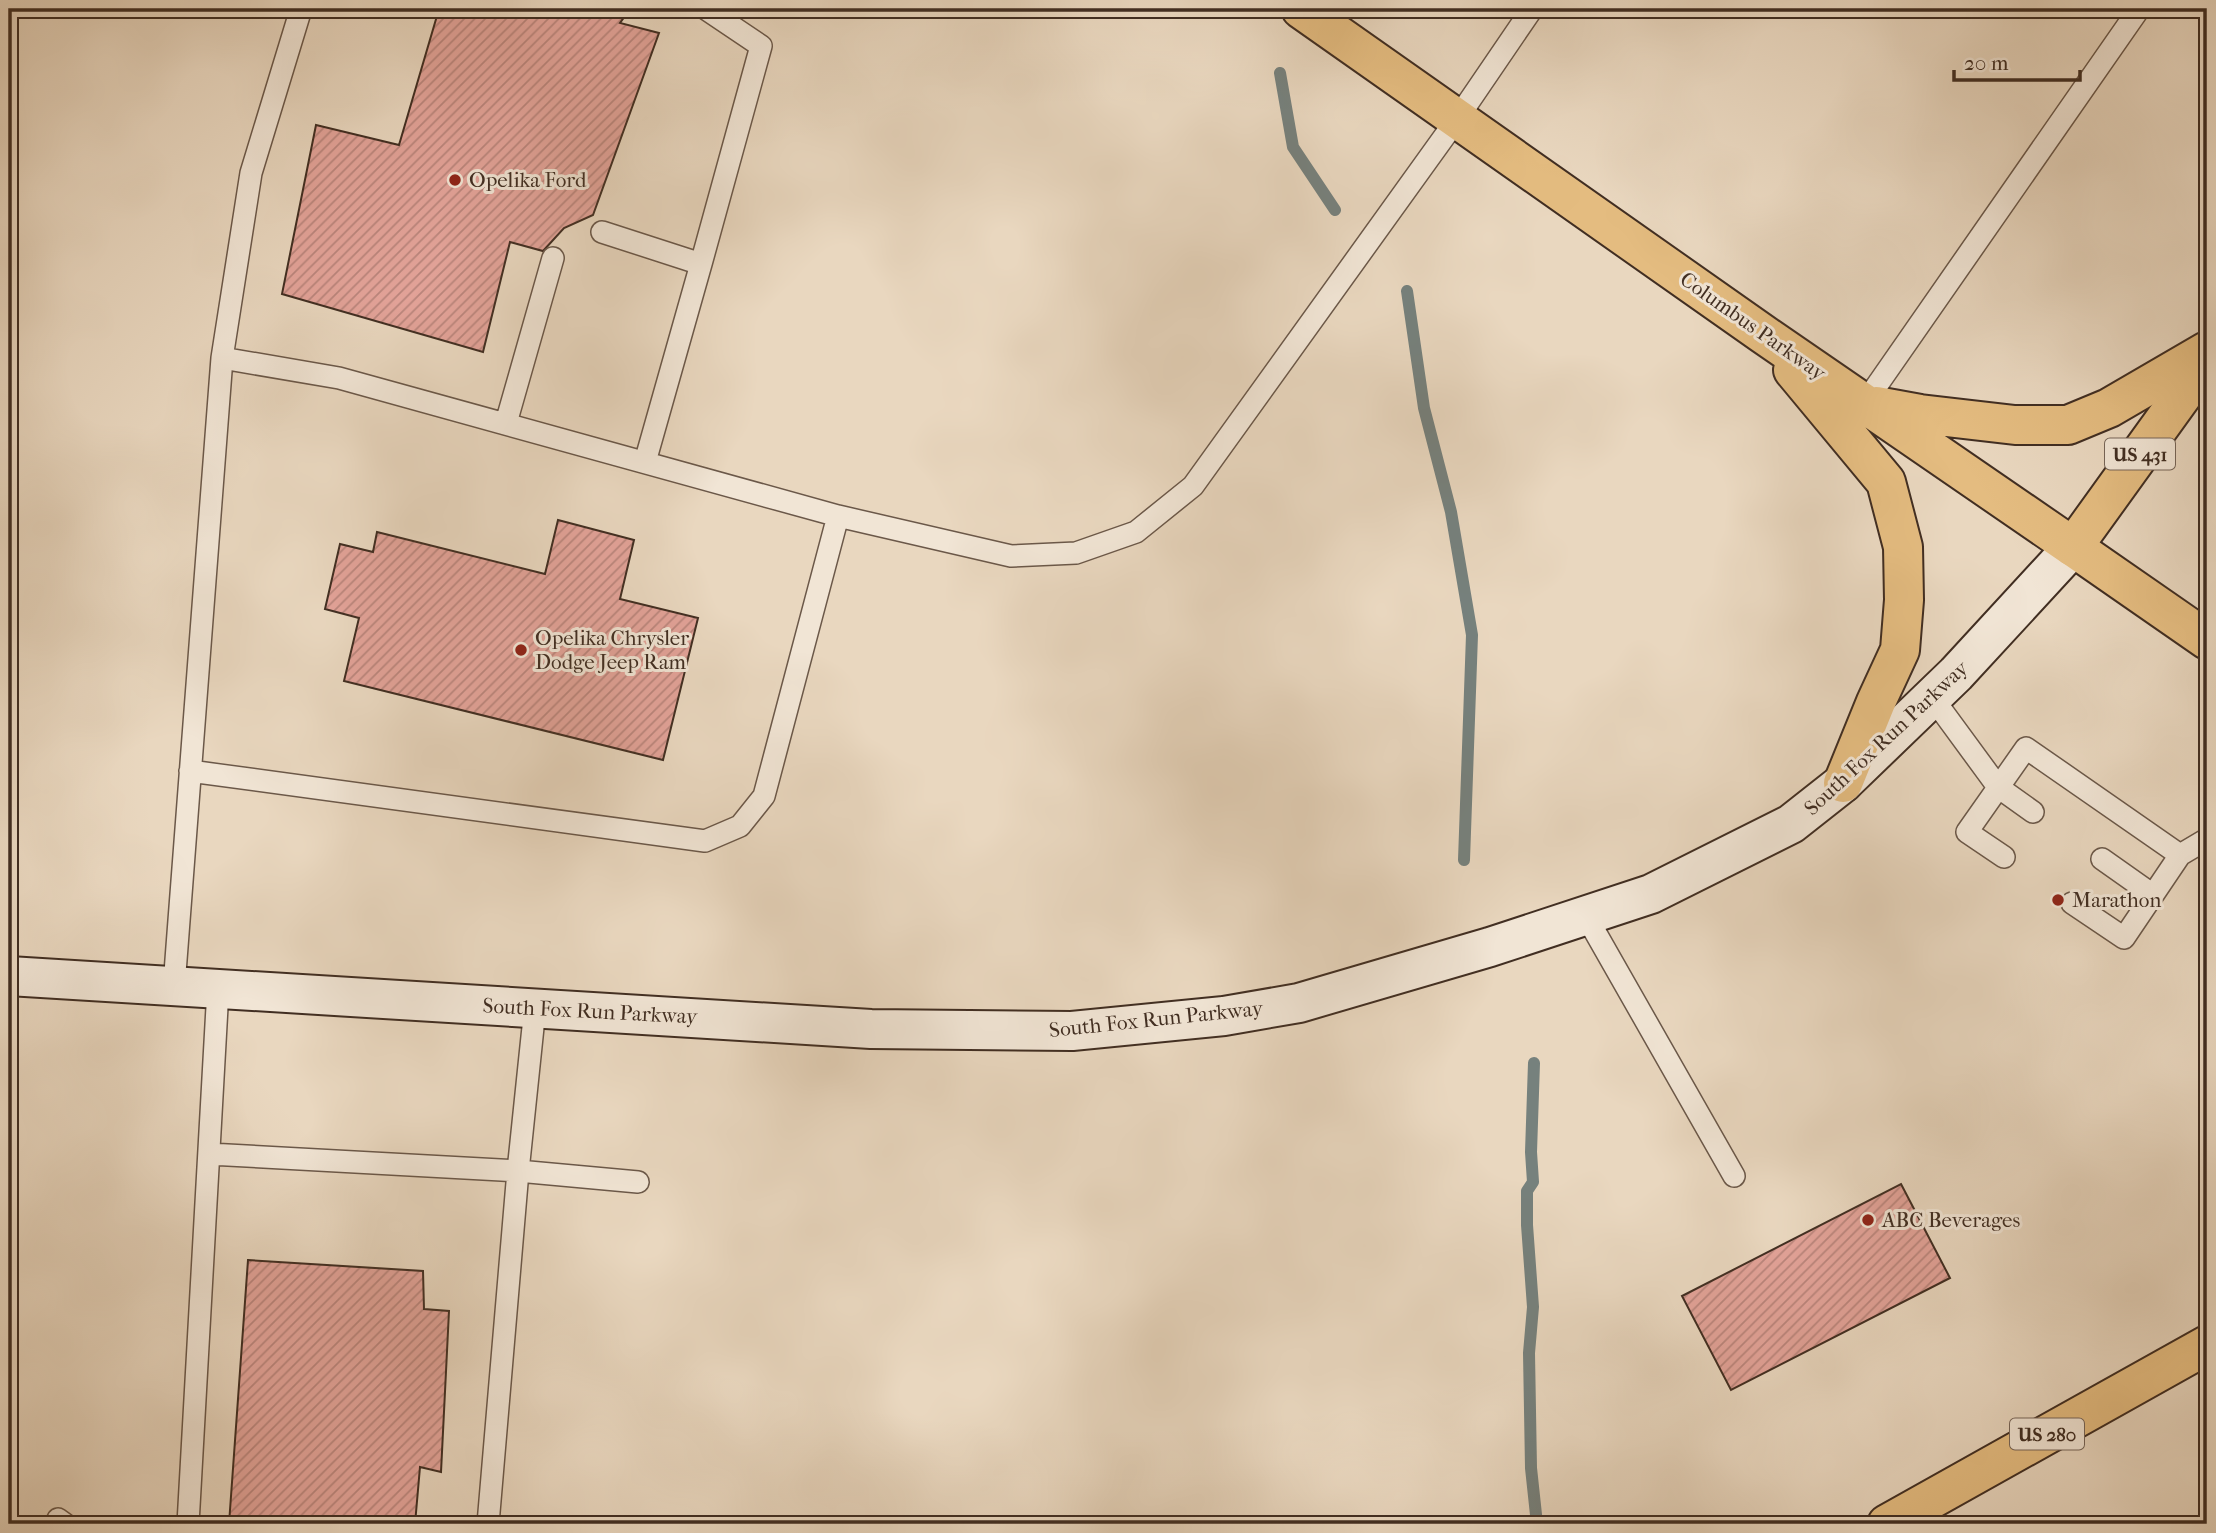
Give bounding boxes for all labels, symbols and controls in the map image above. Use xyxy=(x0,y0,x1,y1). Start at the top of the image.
scale bar xyxy=(1954,38,2080,82)
text: 20 m xyxy=(1964,51,2009,75)
place label: Opelika Ford xyxy=(469,168,587,192)
marker: Opelika Ford xyxy=(447,172,463,188)
street label: Columbus Parkway xyxy=(1676,267,1831,386)
road number: US 431 xyxy=(2105,438,2175,470)
place label: Opelika Chrysler Dodge Jeep Ram xyxy=(535,626,689,674)
marker: Opelika Chrysler Dodge Jeep Ram xyxy=(513,642,529,658)
street label: South Fox Run Parkway xyxy=(1799,655,1973,820)
place label: Marathon xyxy=(2072,888,2161,912)
marker: Marathon xyxy=(2050,892,2066,908)
street label: South Fox Run Parkway xyxy=(482,993,699,1029)
street label: South Fox Run Parkway xyxy=(1048,996,1265,1042)
place label: ABC Beverages xyxy=(1881,1208,2020,1232)
marker: ABC Beverages xyxy=(1860,1212,1876,1228)
road number: US 280 xyxy=(2010,1418,2084,1450)

